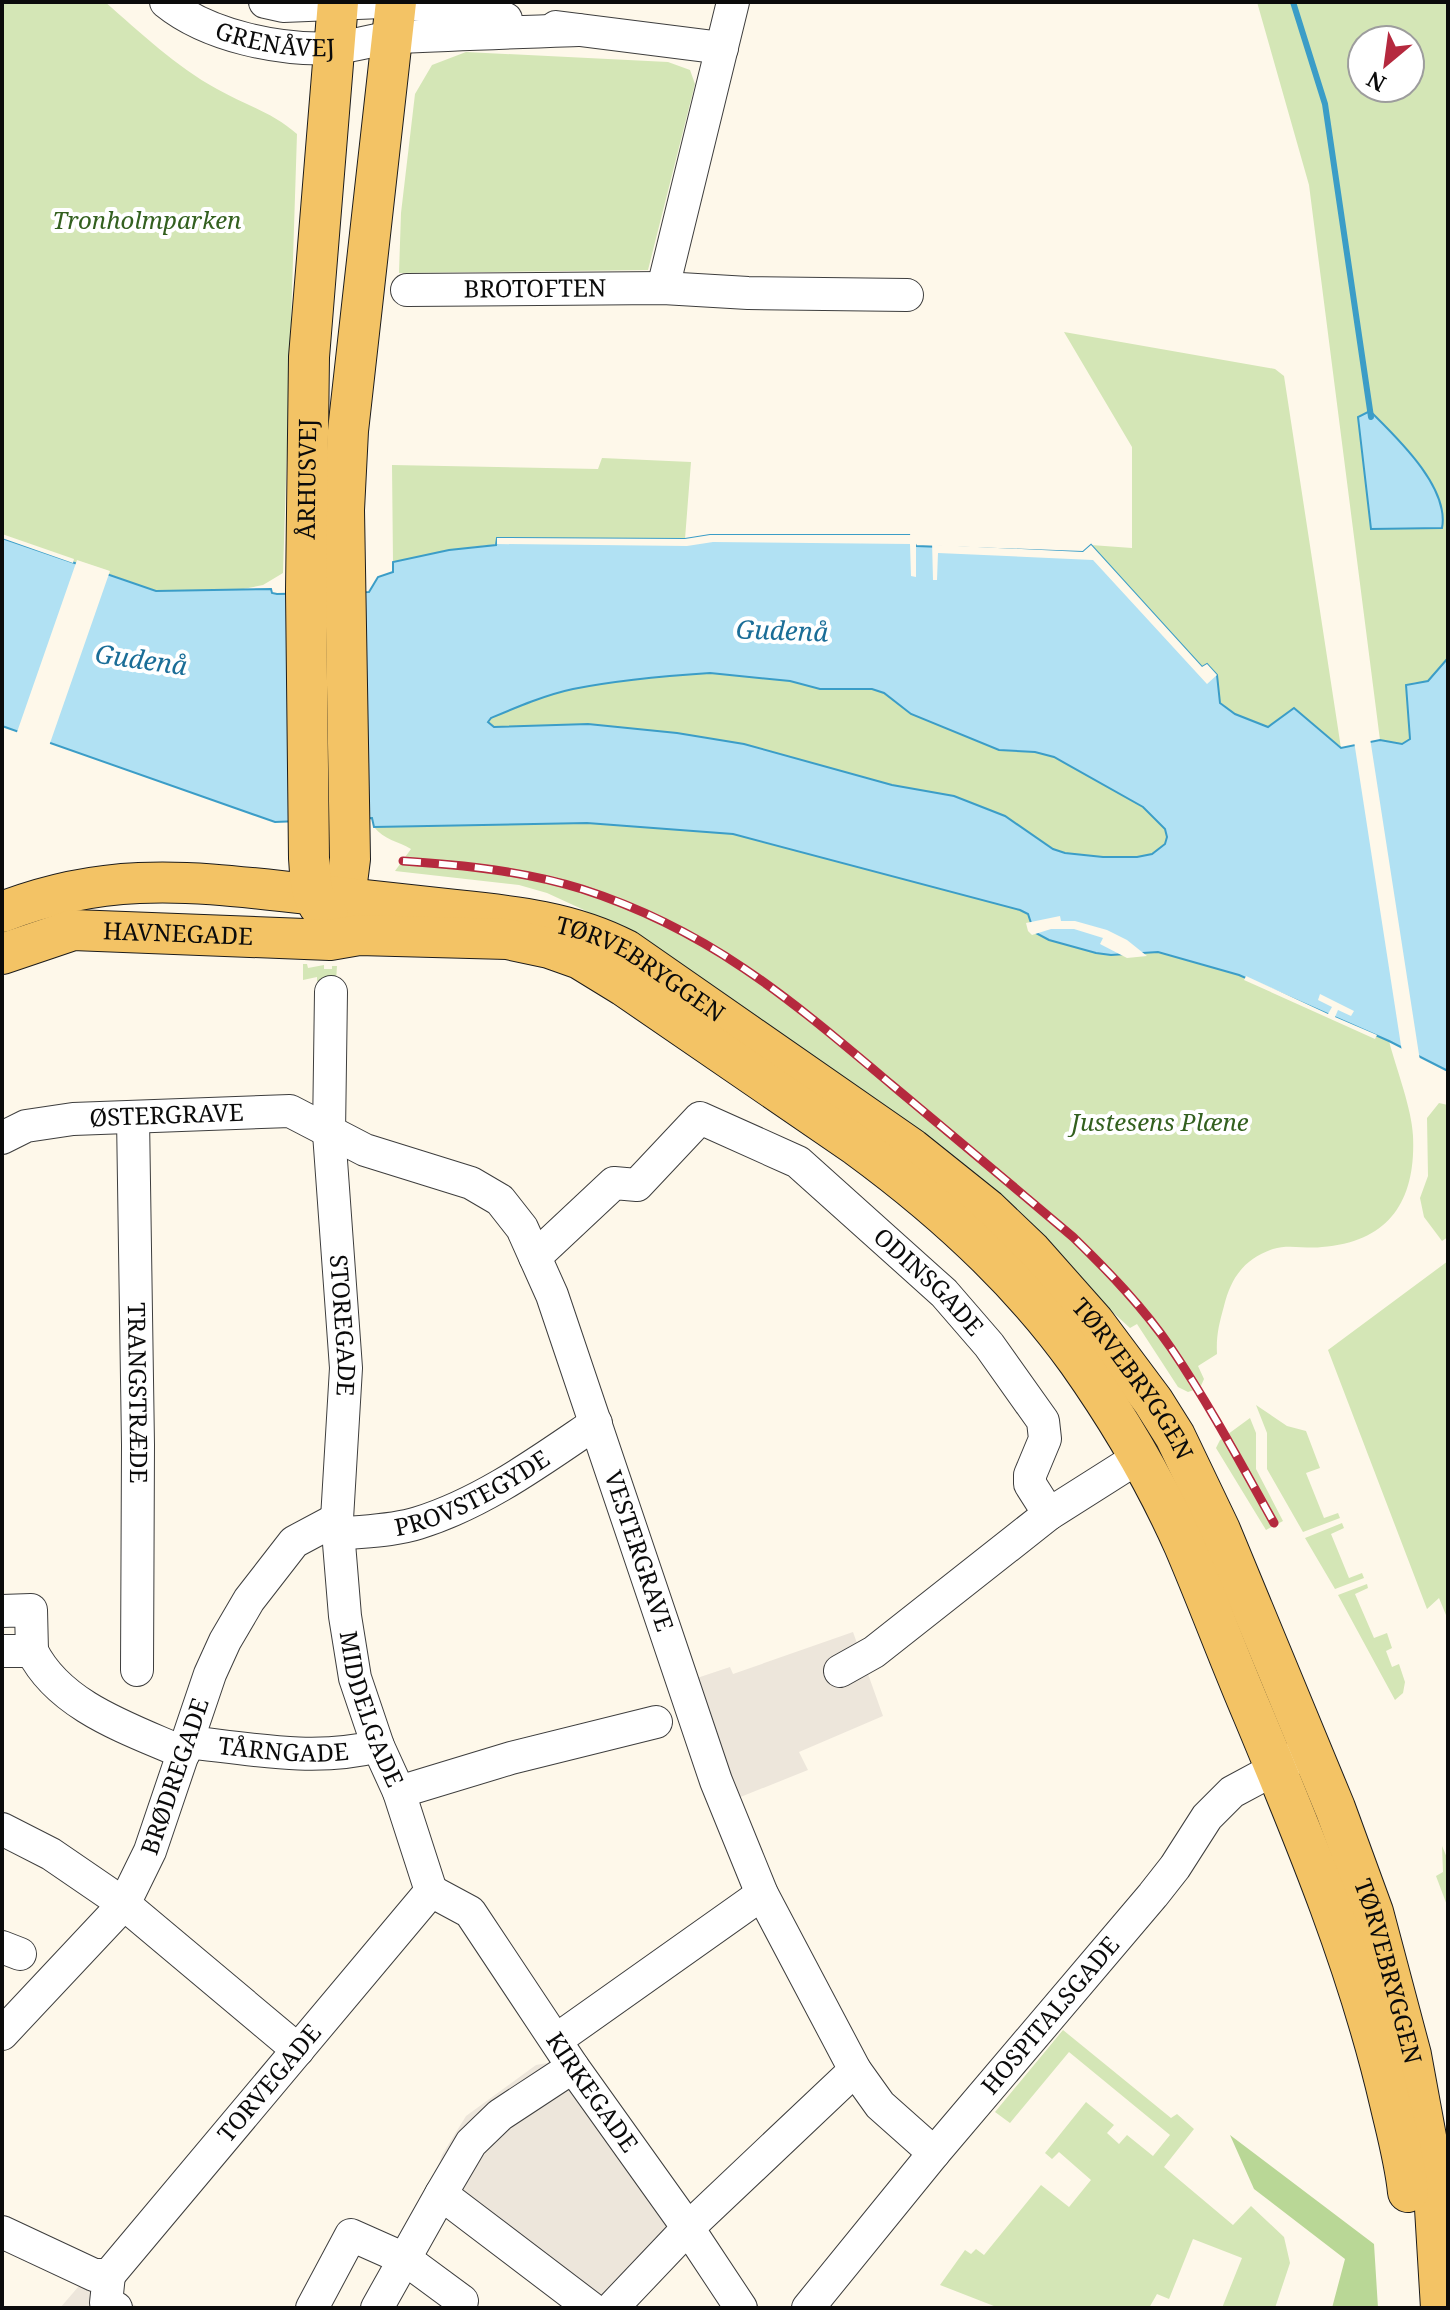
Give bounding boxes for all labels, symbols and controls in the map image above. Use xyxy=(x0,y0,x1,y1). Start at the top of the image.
street label: GRENÅVEJ xyxy=(211,13,336,63)
north arrow xyxy=(1346,24,1426,104)
text: N xyxy=(1361,65,1391,100)
park label: Tronholmparken xyxy=(53,203,241,236)
street label: BROTOFTEN xyxy=(464,270,606,305)
street label: ÅRHUSVEJ xyxy=(289,418,323,540)
water label: Gudenå xyxy=(735,610,829,650)
water label: Gudenå xyxy=(93,635,190,683)
street label: TØRVEBRYGGEN xyxy=(553,907,732,1029)
street label: HAVNEGADE xyxy=(102,913,254,952)
street label: ØSTERGRAVE xyxy=(89,1095,244,1133)
park label: Justesens Plæne xyxy=(1067,1105,1249,1138)
street label: ODINSGADE xyxy=(867,1220,992,1342)
street label: STOREGADE xyxy=(323,1253,364,1397)
street label: TØRVEBRYGGEN xyxy=(1065,1290,1202,1465)
street label: TRANGSTRÆDE xyxy=(121,1302,156,1484)
street label: PROVSTEGYDE xyxy=(392,1441,555,1543)
street label: VESTERGRAVE xyxy=(597,1466,682,1635)
street label: MIDDELGADE xyxy=(333,1628,412,1792)
street label: BRØDREGADE xyxy=(132,1693,216,1859)
street label: TÅRNGADE xyxy=(216,1728,350,1769)
street label: TØRVEBRYGGEN xyxy=(1347,1874,1431,2067)
street label: HOSPITALSGADE xyxy=(973,1928,1126,2101)
street label: TORVEGADE xyxy=(209,2016,328,2149)
street label: KIRKEGADE xyxy=(539,2025,647,2158)

